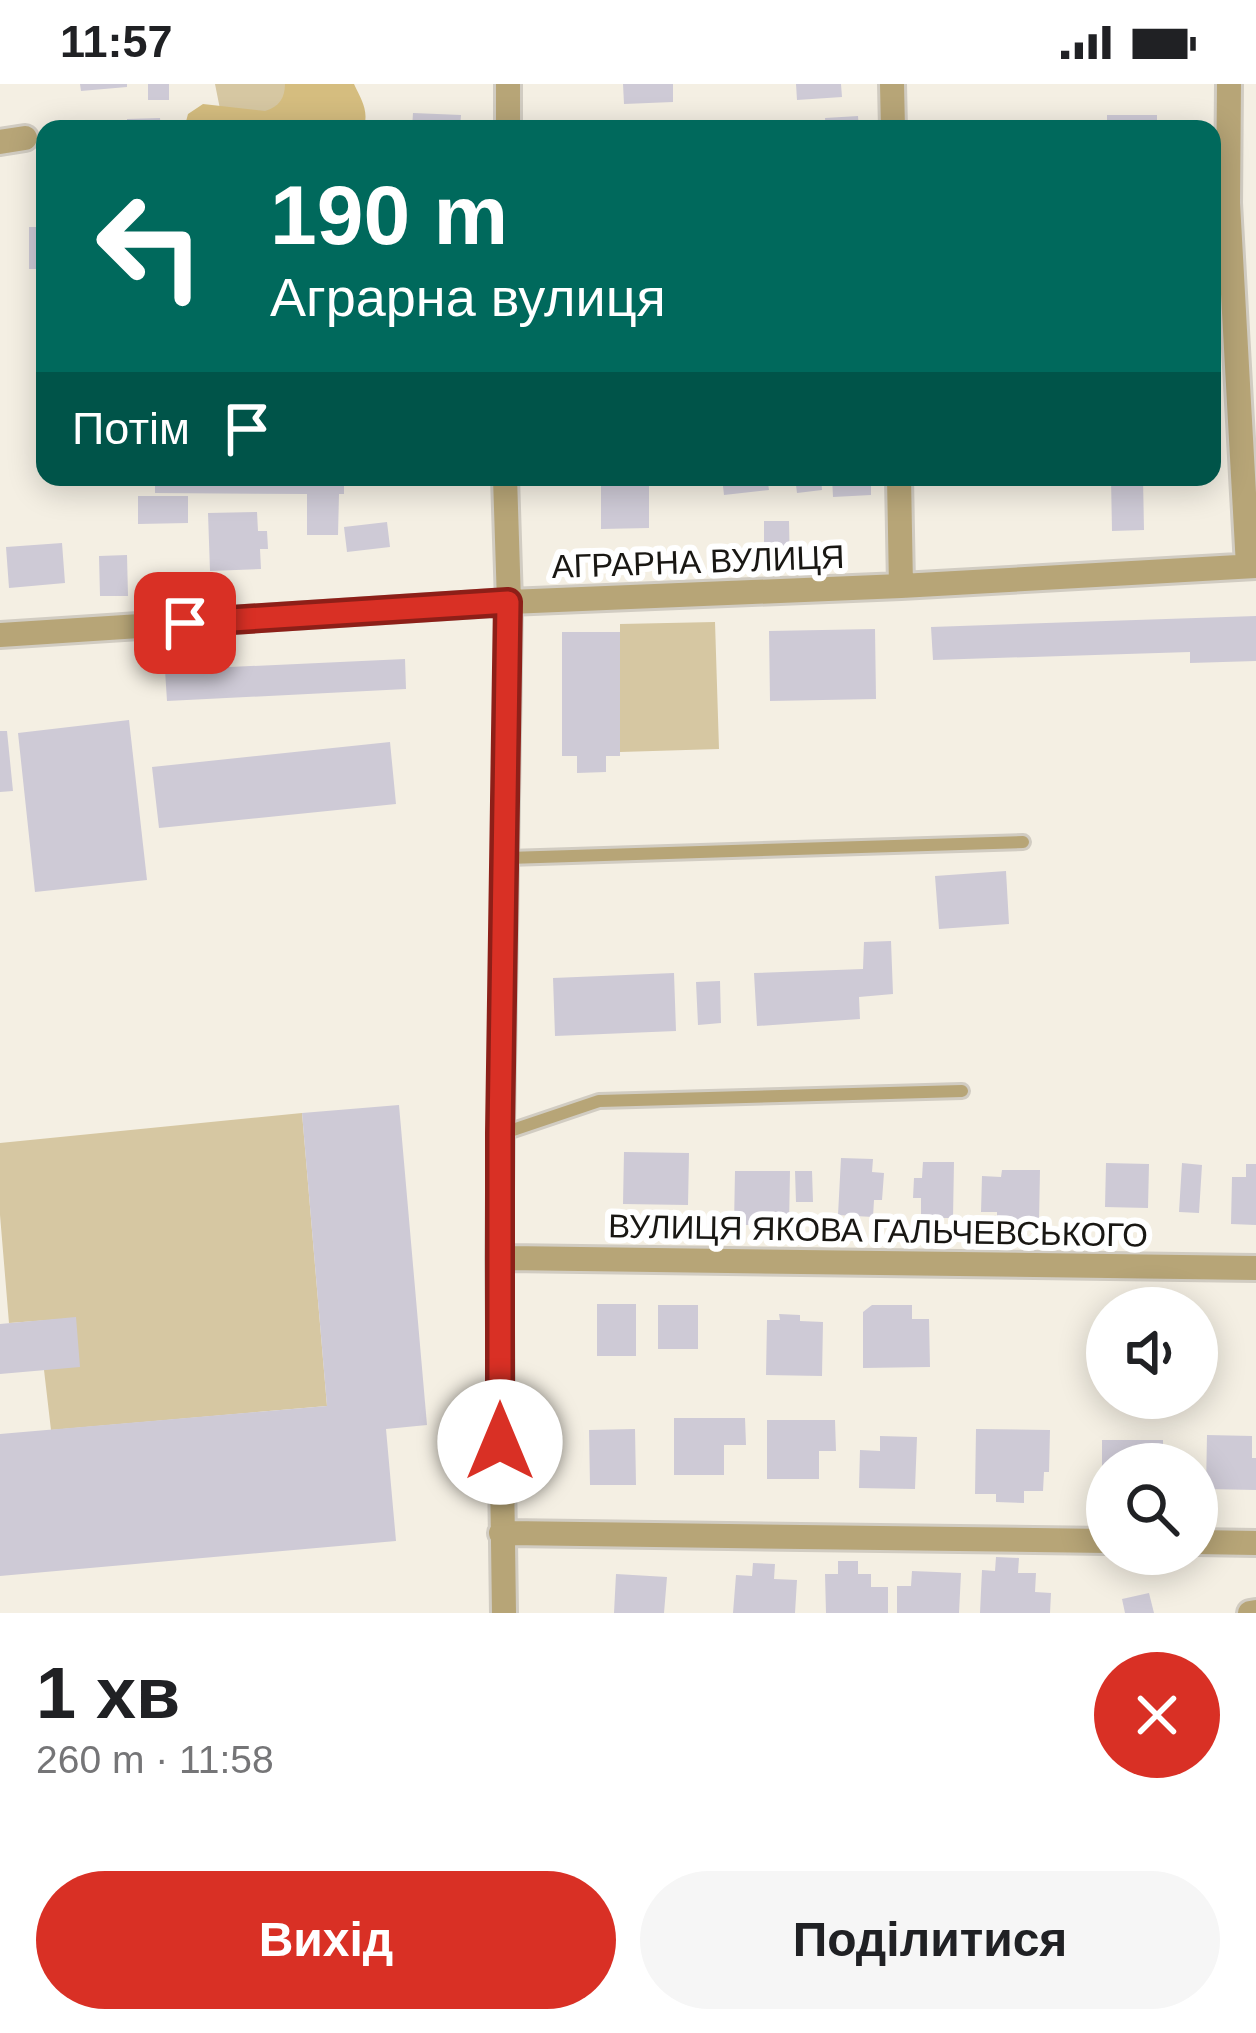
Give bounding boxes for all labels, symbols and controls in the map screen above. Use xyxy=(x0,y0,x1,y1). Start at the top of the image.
text: 11:57 xyxy=(60,16,173,67)
icon: left xyxy=(72,168,228,324)
text: 190 m xyxy=(270,168,508,262)
text: Аграрна вулиця xyxy=(270,267,666,327)
icon: arrive xyxy=(214,396,280,462)
text: Потім xyxy=(72,403,190,454)
street label: АГРАРНА ВУЛИЦЯ xyxy=(551,538,845,585)
pin xyxy=(134,572,236,674)
icon: arrive xyxy=(152,590,218,656)
street label: ВУЛИЦЯ ЯКОВА ГАЛЬЧЕВСЬКОГО xyxy=(608,1207,1148,1254)
map controls xyxy=(1086,1287,1218,1575)
button: sound xyxy=(1086,1287,1218,1419)
position arrow xyxy=(437,1379,563,1505)
button: search xyxy=(1086,1443,1218,1575)
button: close xyxy=(1094,1652,1220,1778)
text: 1 хв xyxy=(36,1653,180,1733)
text: 260 m · 11:58 xyxy=(36,1738,274,1781)
button: Вихід xyxy=(36,1871,616,2009)
button: Поділитися xyxy=(640,1871,1220,2009)

